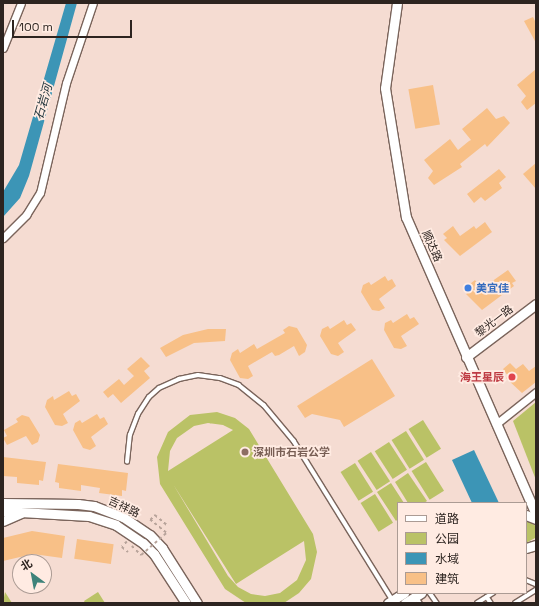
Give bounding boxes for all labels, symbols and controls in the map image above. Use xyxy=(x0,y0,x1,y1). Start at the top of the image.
scale bar xyxy=(14,12,134,38)
text: 100 m xyxy=(19,19,53,35)
water label: 石岩河 xyxy=(32,83,56,121)
street label: 顺达路 xyxy=(419,228,445,264)
place label: 美宜佳 xyxy=(476,281,509,295)
marker: 美宜佳 xyxy=(463,283,473,293)
street label: 黎光一路 xyxy=(472,302,516,340)
place label: 海王星辰 xyxy=(460,370,504,384)
marker: 海王星辰 xyxy=(507,372,517,382)
place label: 深圳市石岩公学 xyxy=(253,445,330,459)
marker: 深圳市石岩公学 xyxy=(240,447,250,457)
street label: 吉祥路 xyxy=(106,494,142,520)
legend xyxy=(397,502,527,594)
text: 道路 xyxy=(435,511,459,527)
text: 公园 xyxy=(435,531,459,547)
text: 水域 xyxy=(435,551,459,567)
north arrow xyxy=(12,554,52,594)
text: 北 xyxy=(18,556,35,574)
text: 建筑 xyxy=(435,571,459,587)

